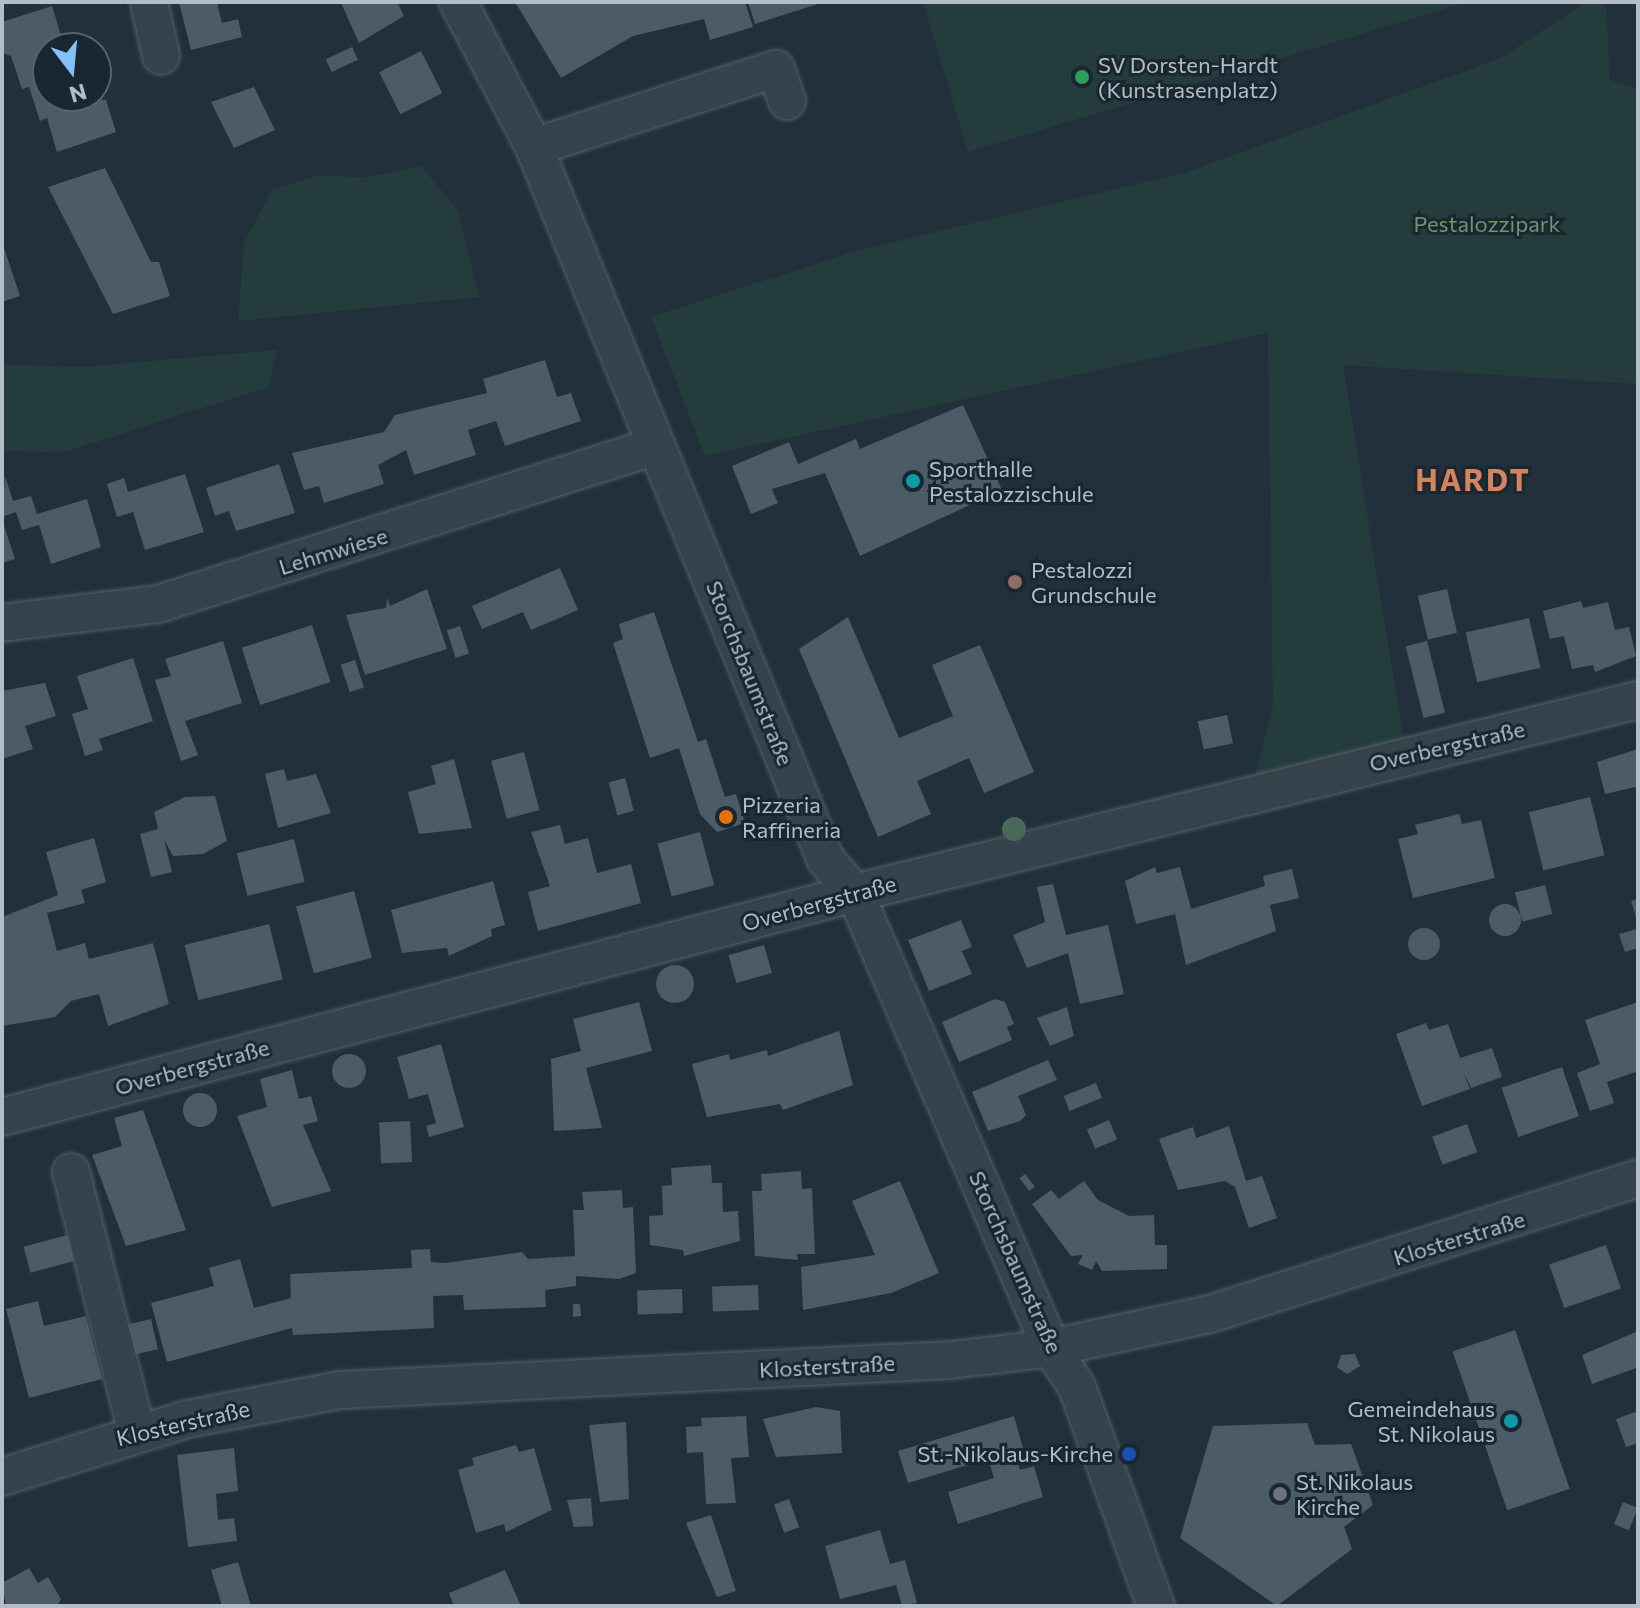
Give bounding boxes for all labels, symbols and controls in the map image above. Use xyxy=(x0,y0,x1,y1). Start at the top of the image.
north arrow xyxy=(32,32,112,112)
place label: SV Dorsten-Hardt (Kunstrasenplatz) xyxy=(1098,51,1278,102)
marker: SV Dorsten-Hardt (Kunstrasenplatz) xyxy=(1073,68,1091,86)
text: N xyxy=(67,78,90,109)
park label: Pestalozzipark xyxy=(1414,211,1560,237)
place label: Sporthalle Pestalozzischule xyxy=(929,455,1094,506)
district label: HARDT xyxy=(1415,461,1531,497)
marker: Sporthalle Pestalozzischule xyxy=(904,472,922,490)
street label: Lehmwiese xyxy=(275,522,391,580)
place label: Pestalozzi Grundschule xyxy=(1031,556,1156,608)
marker: Pestalozzi Grundschule xyxy=(1006,573,1024,591)
street label: Storchsbaumstraße xyxy=(701,577,799,769)
street label: Overbergstraße xyxy=(1367,715,1527,777)
place label: Pizzeria Raffineria xyxy=(742,791,841,842)
marker: Pizzeria Raffineria xyxy=(717,808,735,826)
street label: Overbergstraße xyxy=(739,870,899,936)
street label: Overbergstraße xyxy=(112,1034,272,1100)
street label: Storchsbaumstraße xyxy=(964,1167,1068,1357)
street label: Klosterstraße xyxy=(1390,1205,1528,1271)
street label: Klosterstraße xyxy=(758,1349,896,1383)
street label: Klosterstraße xyxy=(114,1395,252,1451)
place label: Gemeindehaus St. Nikolaus xyxy=(1347,1395,1495,1446)
marker: Gemeindehaus St. Nikolaus xyxy=(1502,1412,1520,1430)
place label: St.-Nikolaus-Kirche xyxy=(917,1441,1113,1467)
marker: St.-Nikolaus-Kirche xyxy=(1120,1445,1138,1463)
place label: St. Nikolaus Kirche xyxy=(1296,1468,1413,1520)
marker: St. Nikolaus Kirche xyxy=(1271,1485,1289,1503)

